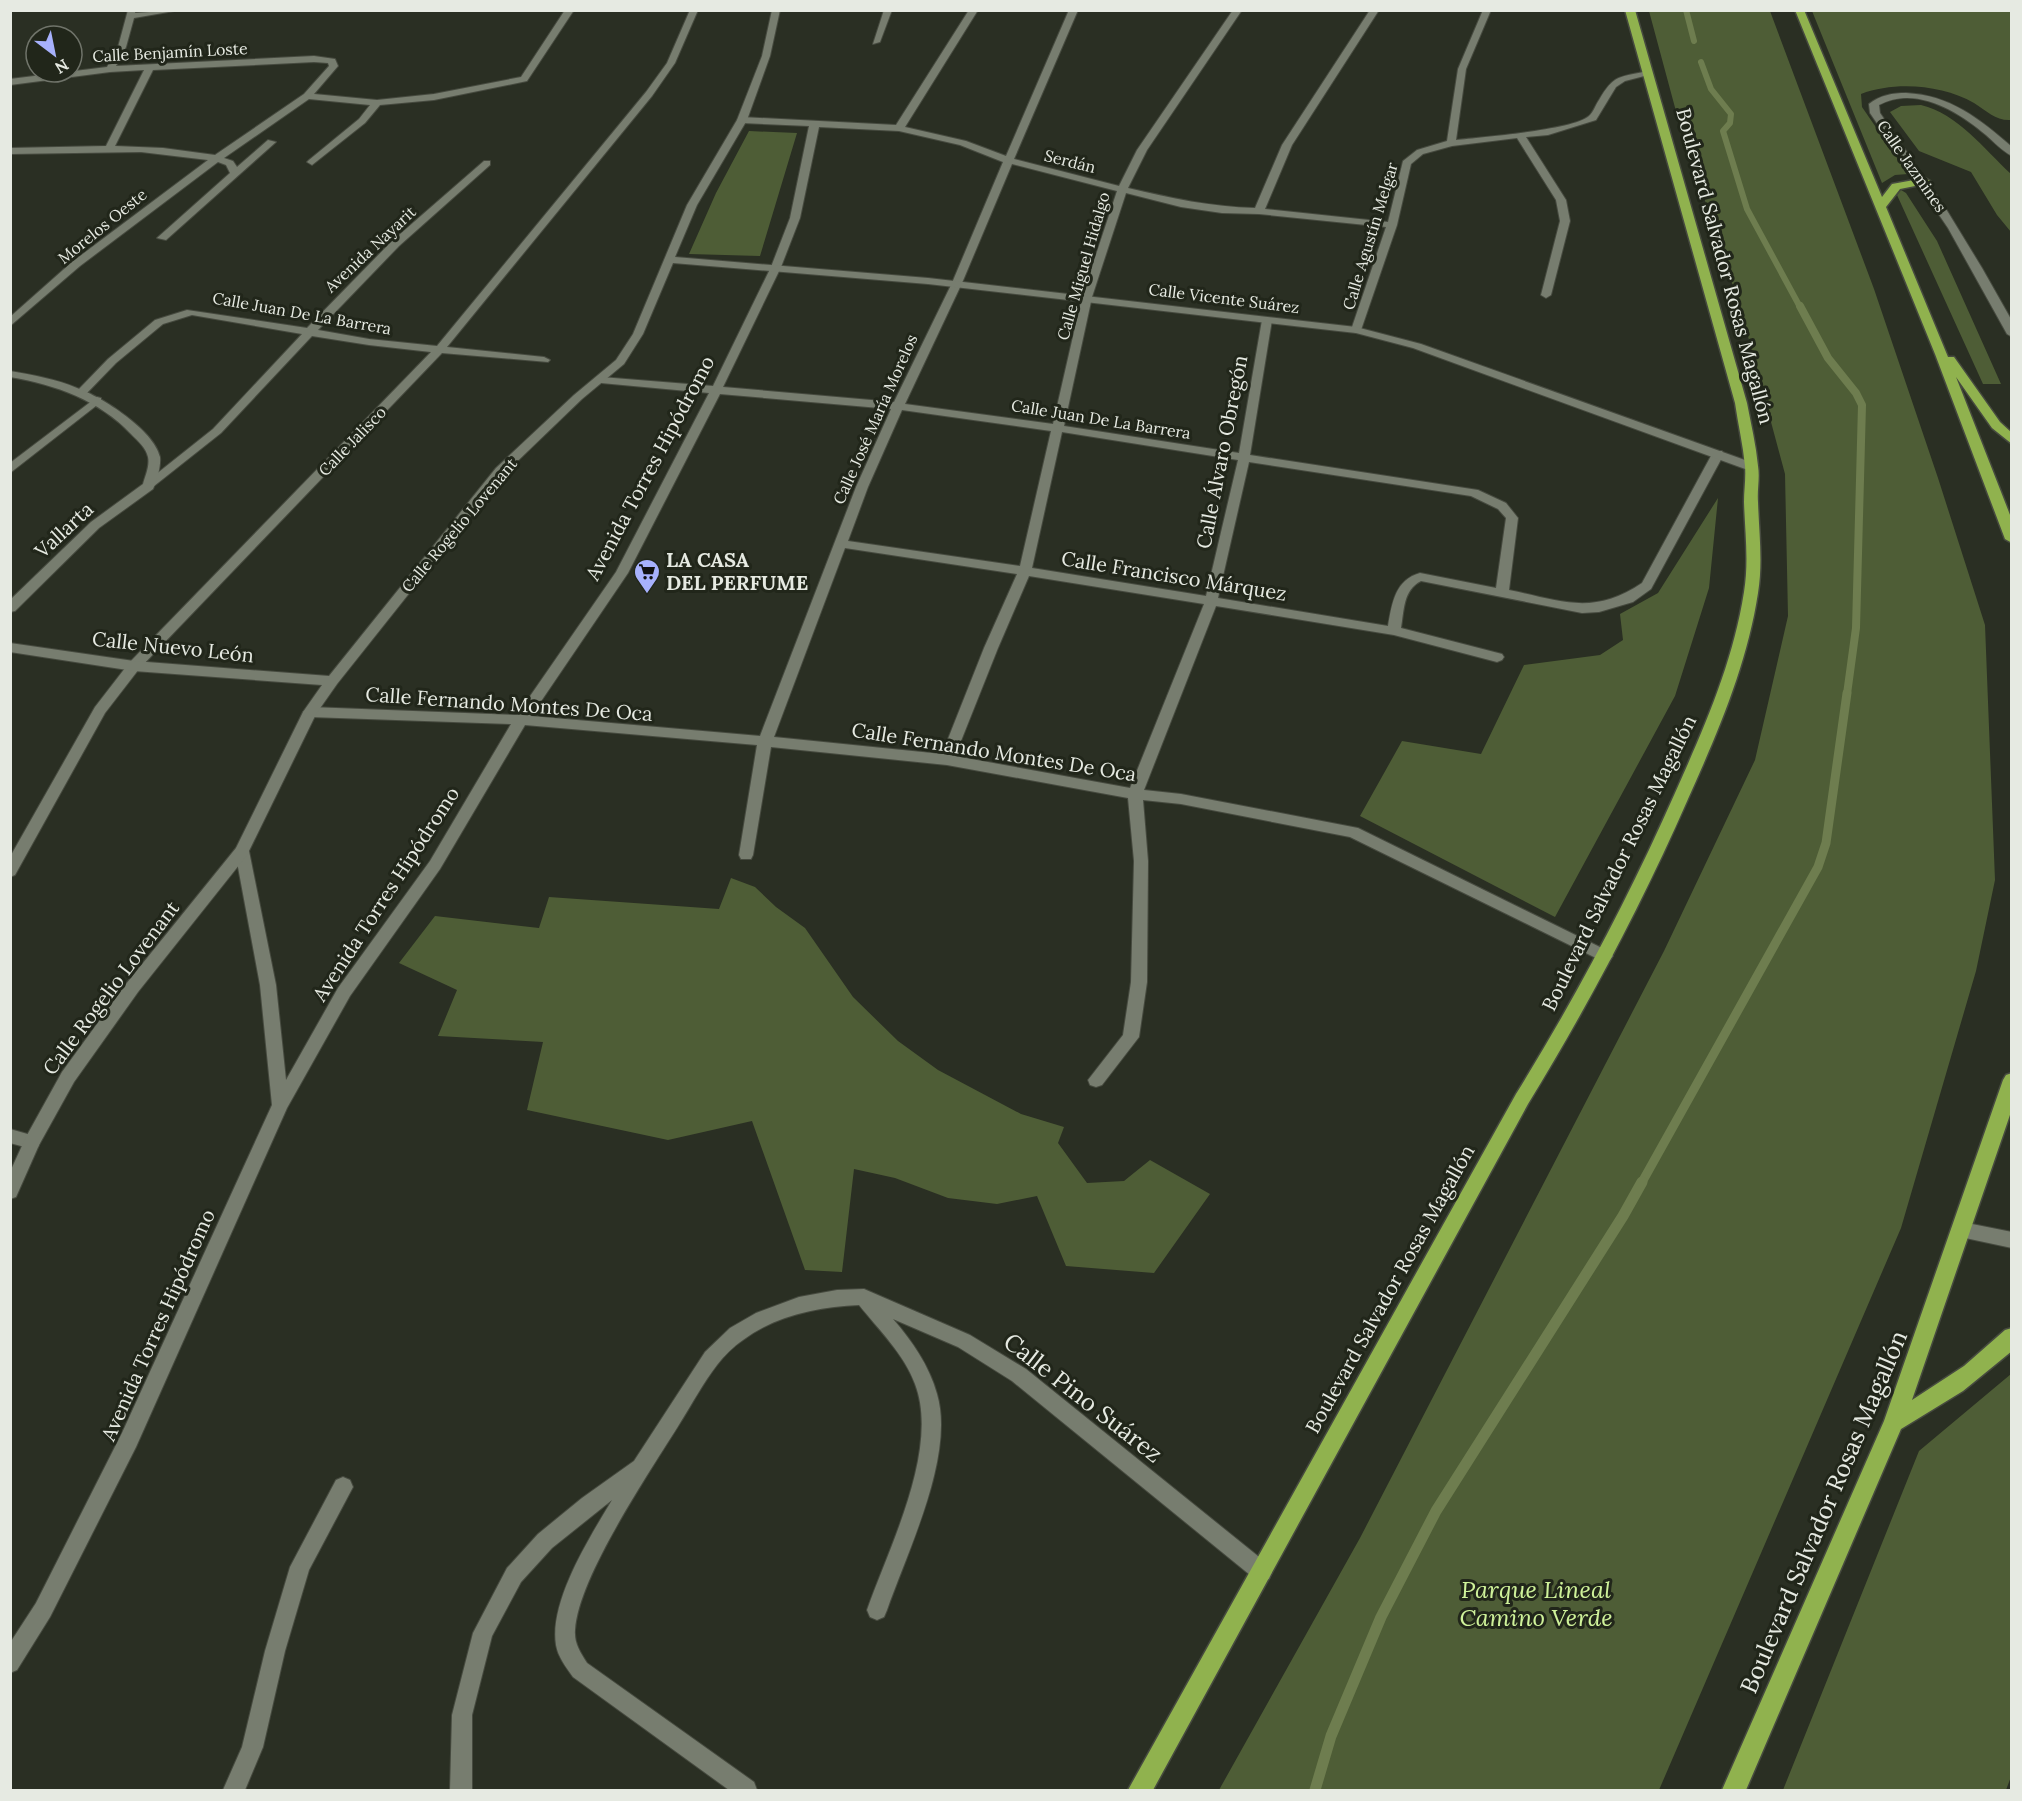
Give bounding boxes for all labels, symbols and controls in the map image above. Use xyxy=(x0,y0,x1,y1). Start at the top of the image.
north arrow xyxy=(24,24,84,84)
street label: Calle Benjamín Loste xyxy=(92,38,248,66)
text: N xyxy=(51,55,72,78)
street label: Boulevard Salvador Rosas Magallón xyxy=(1671,105,1780,427)
street label: Calle Jazmines xyxy=(1873,116,1951,216)
street label: Serdán xyxy=(1042,145,1098,177)
street label: Calle Agustín Melgar xyxy=(1338,160,1402,312)
street label: Morelos Oeste xyxy=(54,184,151,268)
street label: Calle Miguel Hidalgo xyxy=(1052,190,1114,342)
street label: Avenida Nayarit xyxy=(320,201,420,297)
street label: Calle Vicente Suárez xyxy=(1147,279,1301,317)
street label: Calle Juan De La Barrera xyxy=(211,287,393,339)
street label: Calle José María Morelos xyxy=(828,331,922,507)
street label: Avenida Torres Hipódromo xyxy=(579,351,719,585)
street label: Calle Álvaro Obregón xyxy=(1190,353,1253,551)
street label: Calle Juan De La Barrera xyxy=(1010,395,1192,443)
street label: Calle Jalisco xyxy=(314,402,390,480)
street label: Calle Rogelio Lovenant xyxy=(397,453,522,596)
street label: Vallarta xyxy=(28,496,98,564)
street label: Calle Francisco Márquez xyxy=(1060,545,1289,606)
place label: LA CASA DEL PERFUME xyxy=(666,547,808,595)
supermarket icon: LA CASA DEL PERFUME xyxy=(632,557,662,595)
street label: Calle Nuevo León xyxy=(91,626,255,667)
street label: Calle Fernando Montes De Oca xyxy=(365,681,653,726)
street label: Boulevard Salvador Rosas Magallón xyxy=(1536,711,1701,1015)
street label: Calle Fernando Montes De Oca xyxy=(850,717,1138,786)
street label: Avenida Torres Hipódromo xyxy=(306,782,464,1007)
street label: Calle Rogelio Lovenant xyxy=(37,896,184,1080)
street label: Boulevard Salvador Rosas Magallón xyxy=(1300,1140,1480,1437)
street label: Avenida Torres Hipódromo xyxy=(95,1205,220,1445)
street label: Calle Pino Suárez xyxy=(998,1326,1169,1469)
street label: Boulevard Salvador Rosas Magallón xyxy=(1733,1326,1914,1698)
park label: Parque Lineal Camino Verde xyxy=(1459,1574,1613,1633)

